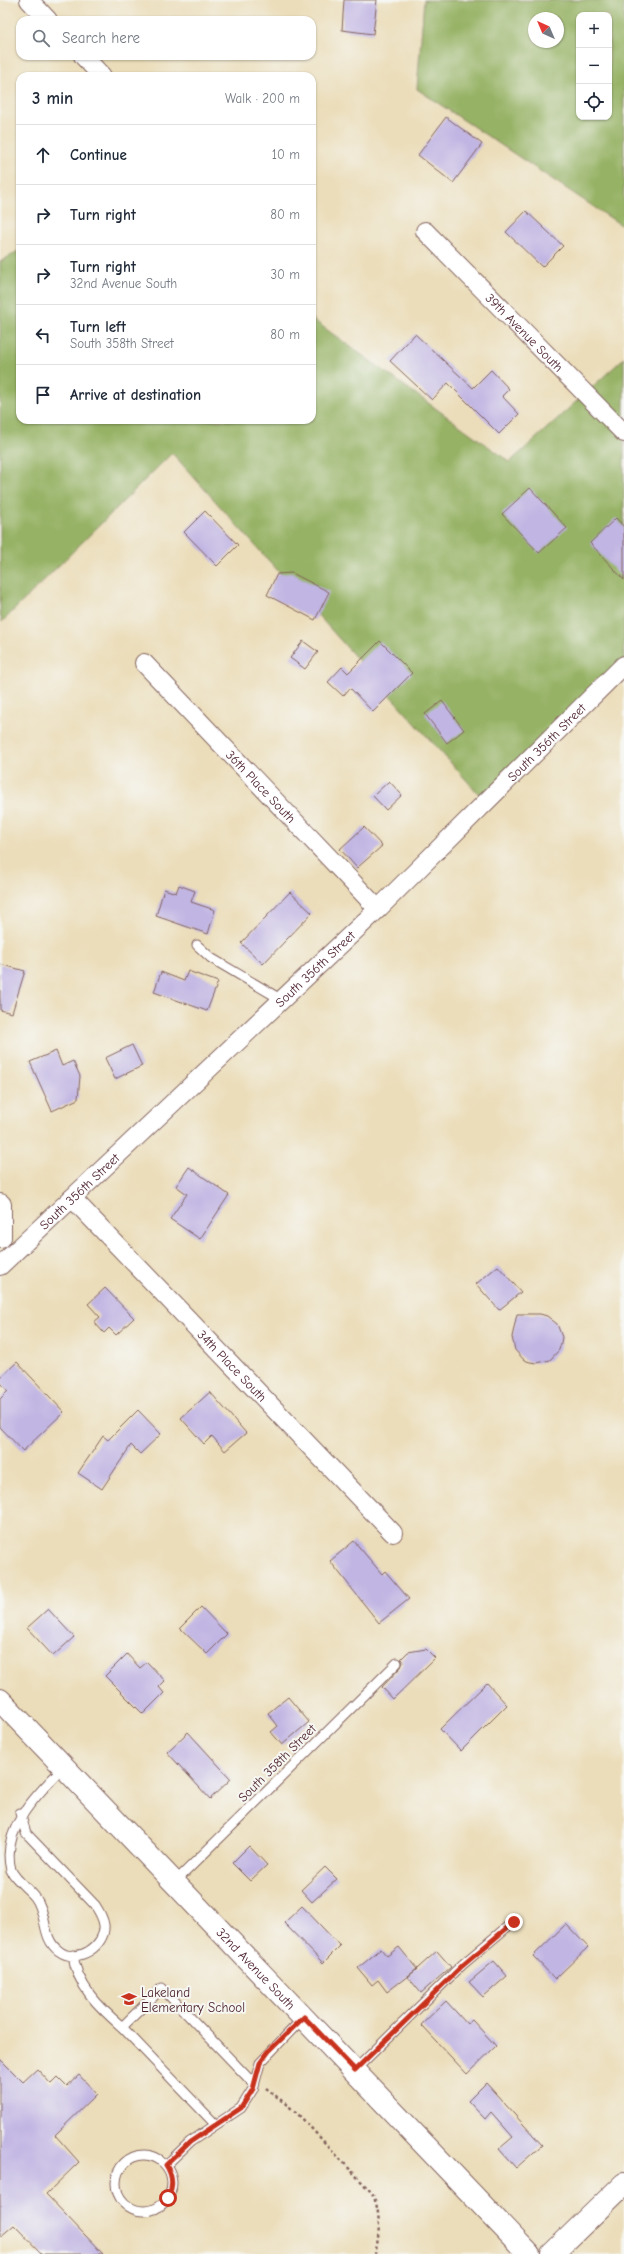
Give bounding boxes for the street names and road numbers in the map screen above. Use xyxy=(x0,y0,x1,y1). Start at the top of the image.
street label: 39th Avenue South xyxy=(483,290,566,374)
street label: South 356th Street xyxy=(504,699,589,784)
street label: 36th Place South xyxy=(223,747,299,825)
street label: South 356th Street xyxy=(272,927,359,1010)
street label: South 356th Street xyxy=(36,1149,123,1232)
street label: 34th Place South xyxy=(195,1327,270,1404)
street label: South 358th Street xyxy=(235,1720,320,1805)
street label: 32nd Avenue South xyxy=(214,1924,299,2012)

